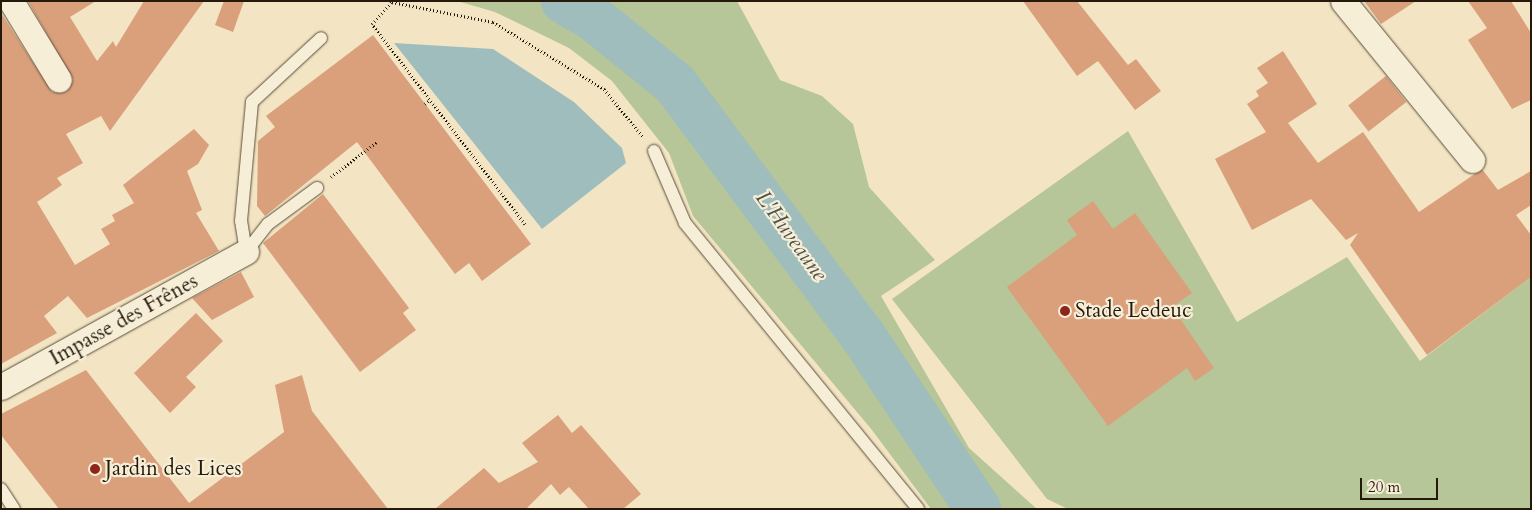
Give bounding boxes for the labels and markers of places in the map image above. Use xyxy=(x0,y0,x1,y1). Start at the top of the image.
place label: Stade Ledeuc xyxy=(1075,298,1192,324)
marker: Stade Ledeuc xyxy=(1059,305,1071,317)
place label: Jardin des Lices xyxy=(105,456,242,482)
marker: Jardin des Lices xyxy=(89,463,101,475)

